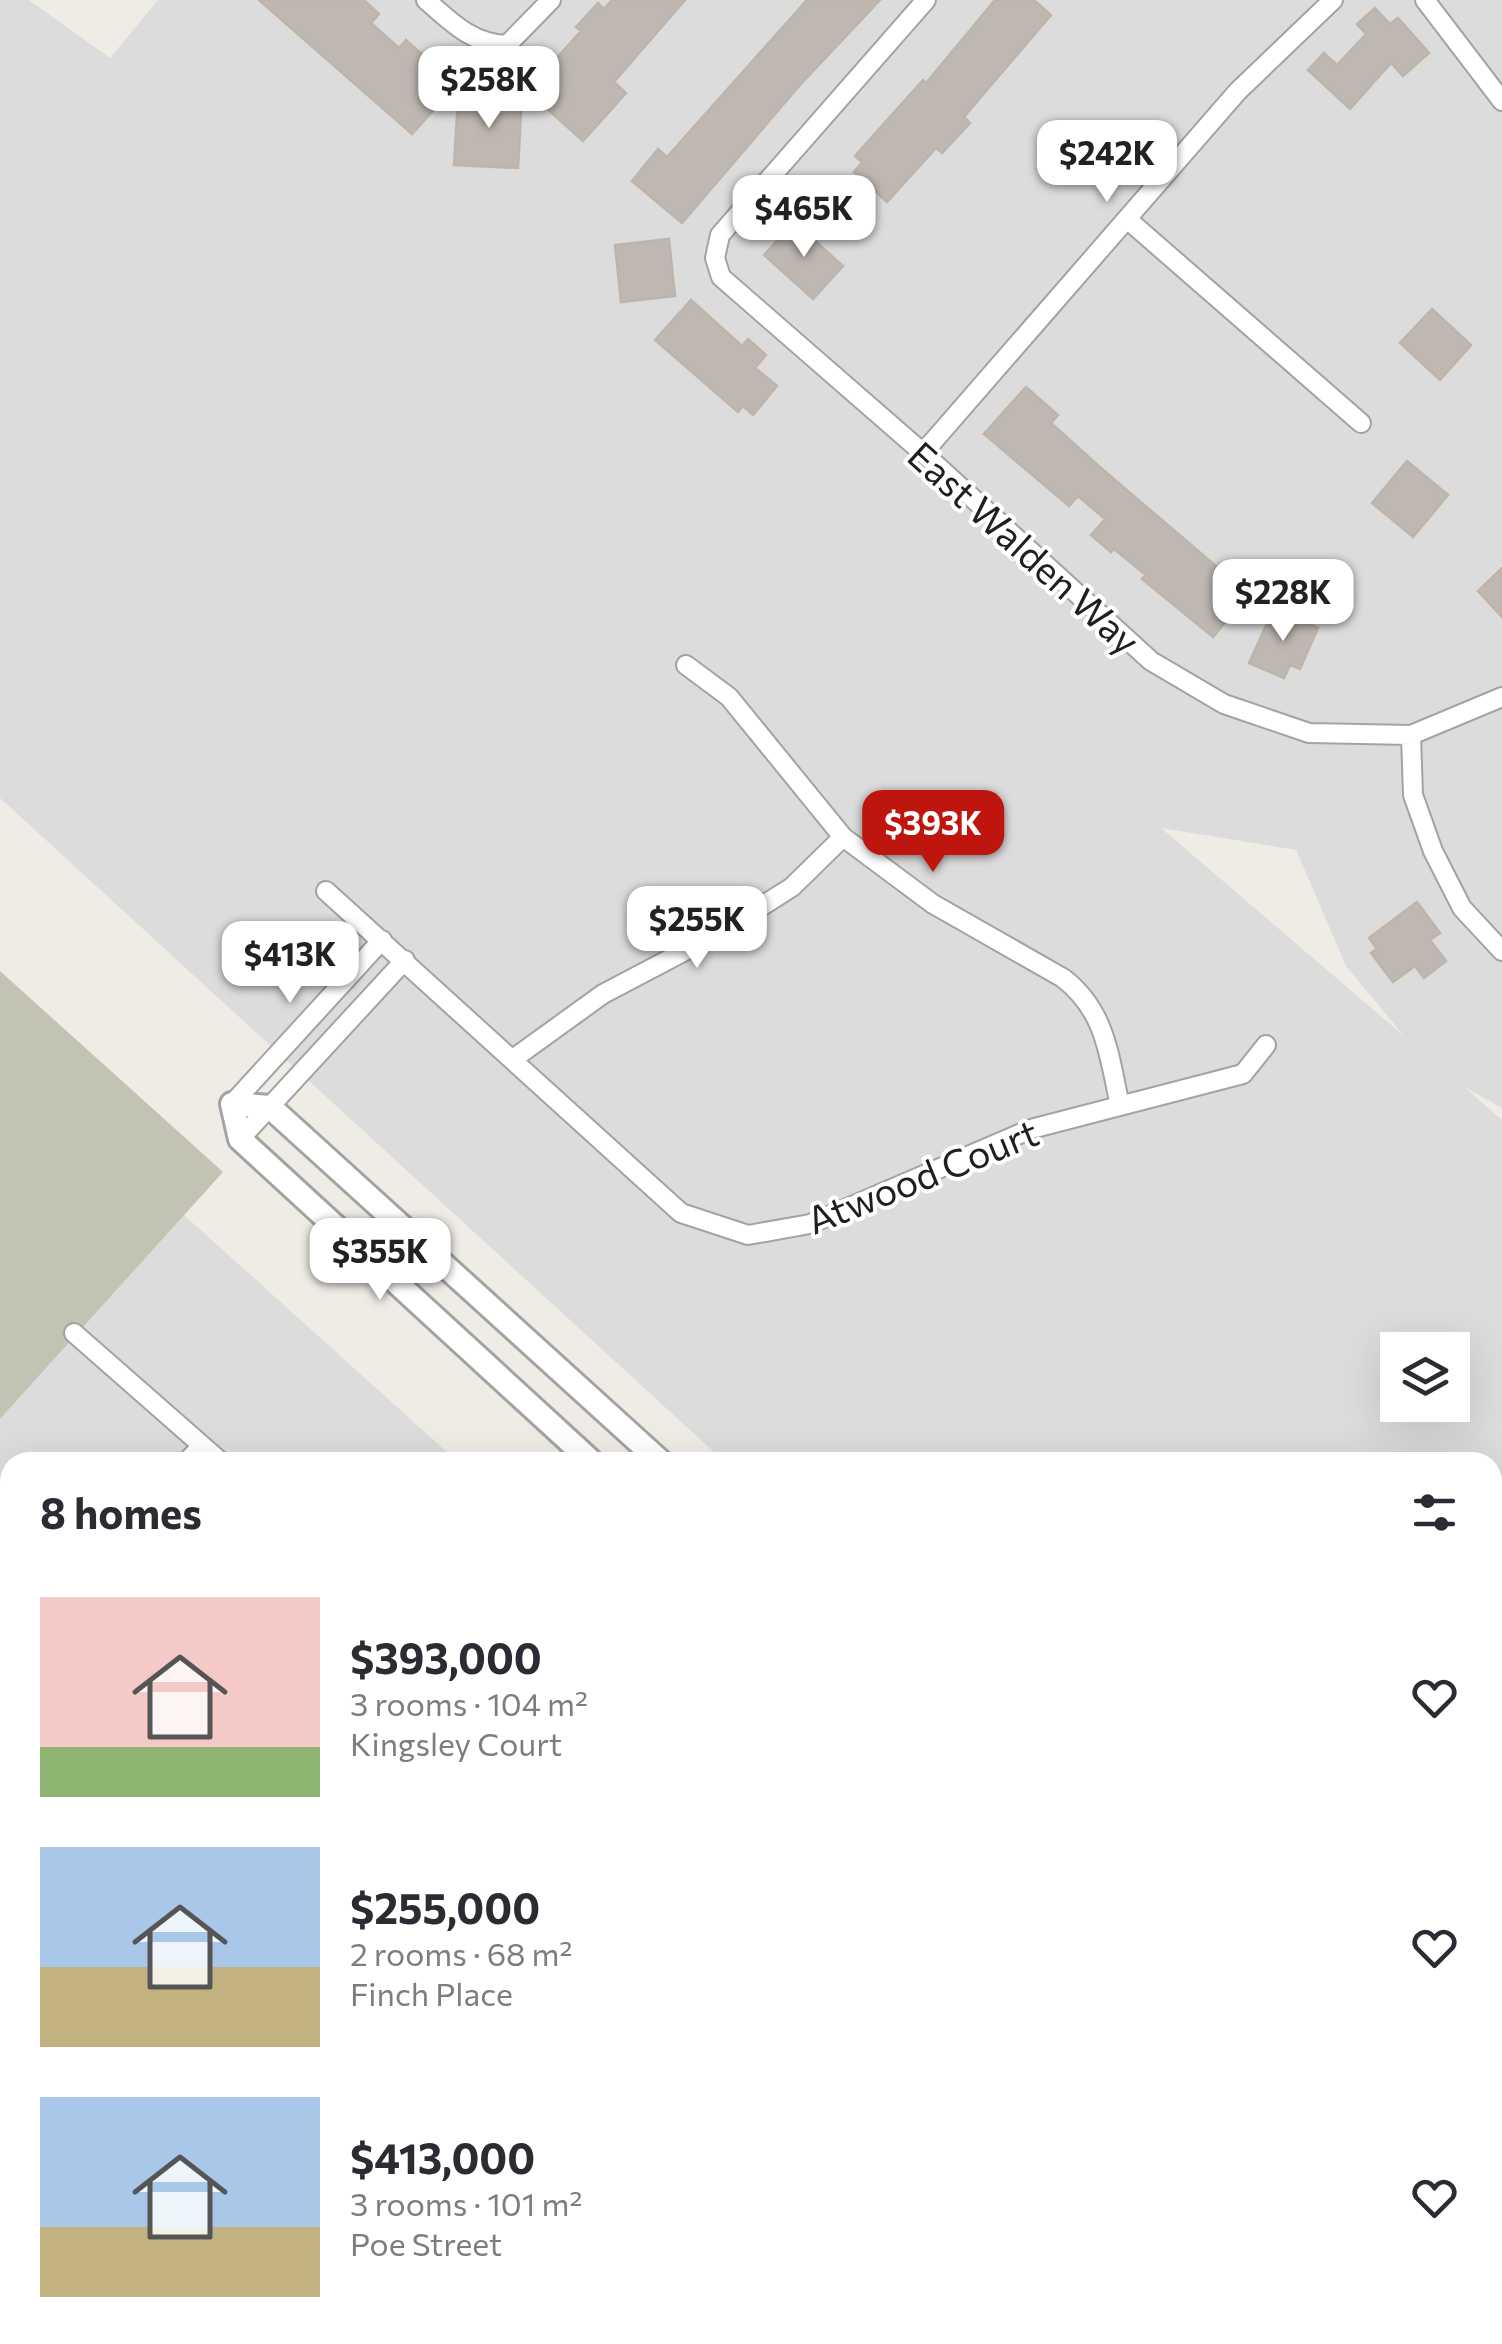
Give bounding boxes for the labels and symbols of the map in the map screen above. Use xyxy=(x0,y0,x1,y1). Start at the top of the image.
pin: $258K xyxy=(419,46,559,131)
pin: $242K xyxy=(1037,120,1177,205)
pin: $465K xyxy=(734,175,874,260)
street label: East Walden Way xyxy=(899,431,1151,663)
pin: $228K xyxy=(1213,559,1353,644)
pin: $393K xyxy=(863,790,1003,875)
pin: $255K xyxy=(627,886,767,971)
pin: $413K xyxy=(220,921,360,1006)
street label: Atwood Court xyxy=(799,1107,1045,1243)
pin: $355K xyxy=(310,1218,450,1303)

